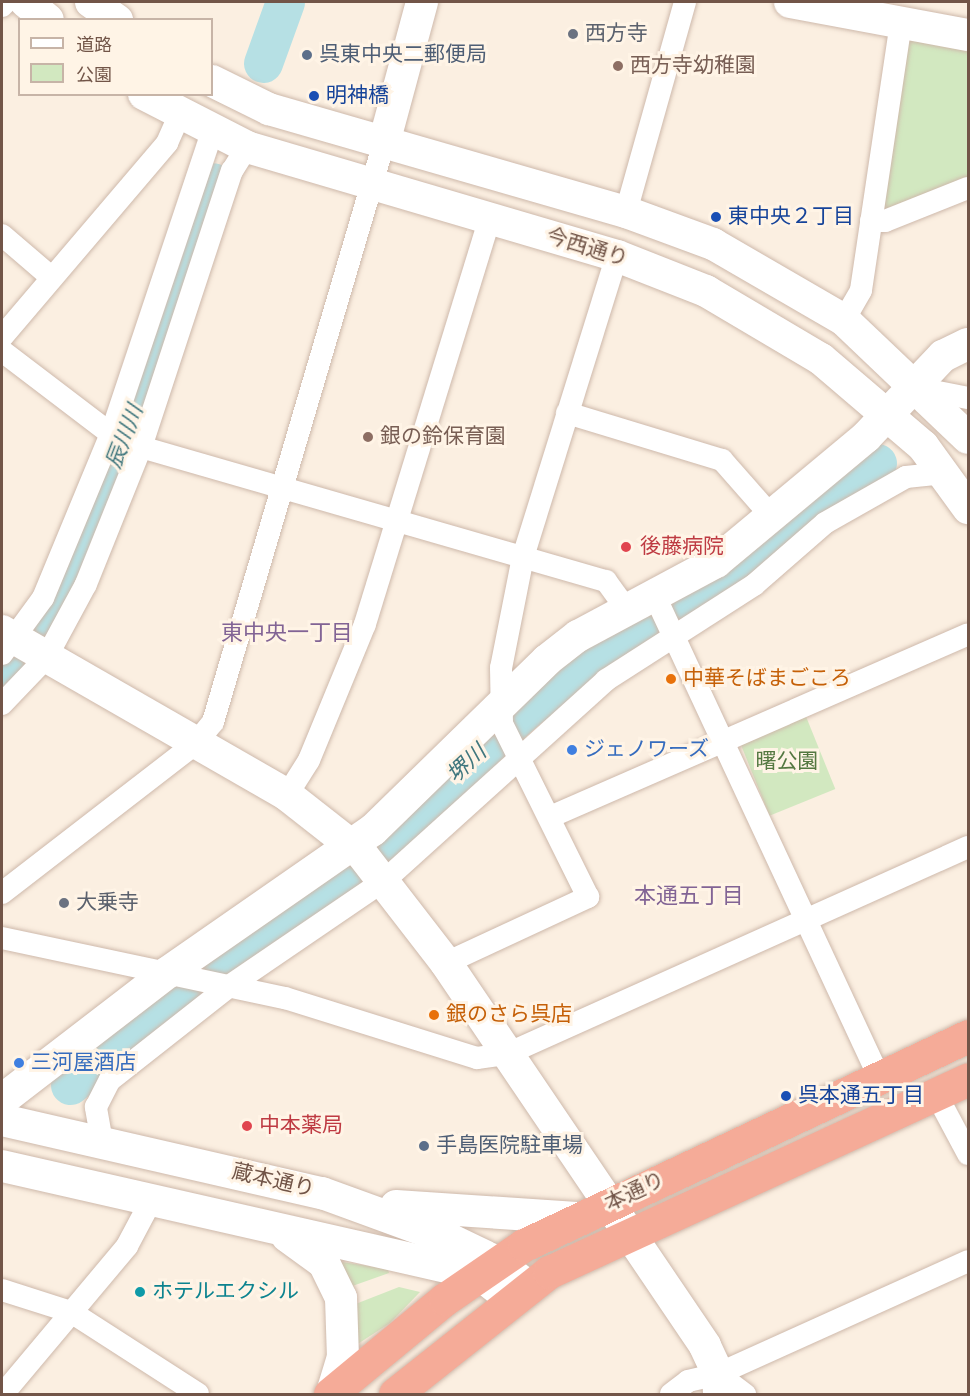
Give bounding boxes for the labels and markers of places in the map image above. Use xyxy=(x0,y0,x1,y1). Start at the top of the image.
place label: 西方寺 xyxy=(585,21,648,47)
marker: 西方寺 xyxy=(566,27,580,41)
place label: 呉東中央二郵便局 xyxy=(319,42,487,68)
marker: 呉東中央二郵便局 xyxy=(300,48,314,62)
place label: 西方寺幼稚園 xyxy=(630,53,756,79)
marker: 西方寺幼稚園 xyxy=(611,59,625,73)
place label: 明神橋 xyxy=(326,83,389,109)
marker: 明神橋 xyxy=(307,89,321,103)
place label: 東中央２丁目 xyxy=(728,204,854,230)
marker: 東中央２丁目 xyxy=(709,210,723,224)
place label: 銀の鈴保育園 xyxy=(380,424,506,450)
marker: 銀の鈴保育園 xyxy=(361,430,375,444)
place label: 後藤病院 xyxy=(640,534,724,560)
marker: 後藤病院 xyxy=(617,538,635,556)
place label: 中華そばまごころ xyxy=(683,666,851,692)
marker: 中華そばまごころ xyxy=(664,672,678,686)
place label: ジェノワーズ xyxy=(584,737,710,763)
marker: ジェノワーズ xyxy=(565,743,579,757)
place label: 大乗寺 xyxy=(76,890,139,916)
marker: 大乗寺 xyxy=(57,896,71,910)
place label: 銀のさら呉店 xyxy=(446,1002,572,1028)
marker: 銀のさら呉店 xyxy=(427,1008,441,1022)
place label: 三河屋酒店 xyxy=(31,1050,136,1076)
marker: 三河屋酒店 xyxy=(12,1056,26,1070)
place label: 呉本通五丁目 xyxy=(798,1083,924,1109)
marker: 呉本通五丁目 xyxy=(779,1089,793,1103)
place label: 中本薬局 xyxy=(259,1113,343,1139)
marker: 中本薬局 xyxy=(240,1119,254,1133)
place label: 手島医院駐車場 xyxy=(436,1133,583,1159)
marker: 手島医院駐車場 xyxy=(417,1139,431,1153)
place label: ホテルエクシル xyxy=(152,1279,299,1305)
marker: ホテルエクシル xyxy=(133,1285,147,1299)

